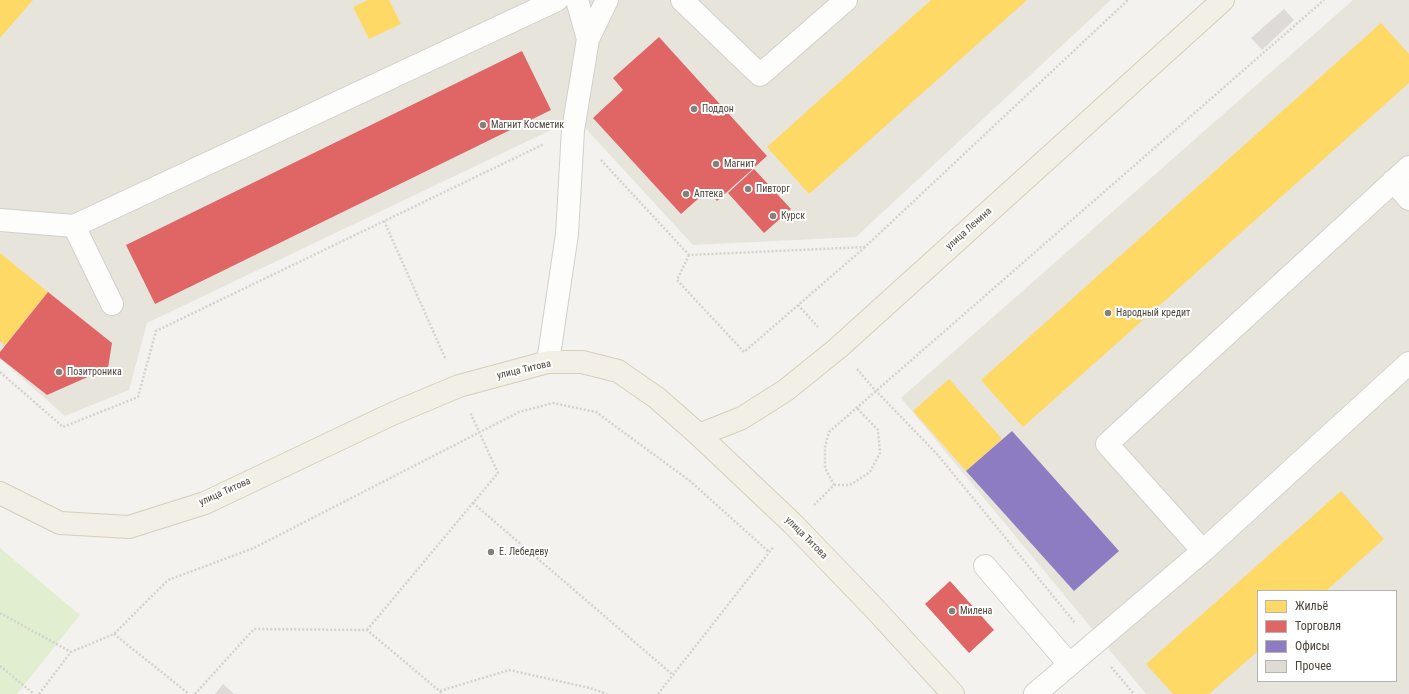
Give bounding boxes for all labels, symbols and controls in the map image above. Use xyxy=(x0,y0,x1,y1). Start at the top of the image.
place label: Поддон xyxy=(702,103,734,115)
marker: Поддон xyxy=(689,104,699,114)
place label: Магнит Косметик xyxy=(491,119,564,131)
marker: Магнит Косметик xyxy=(478,120,488,130)
place label: Магнит xyxy=(724,158,754,170)
marker: Магнит xyxy=(711,159,721,169)
place label: Пивторг xyxy=(756,183,790,195)
marker: Пивторг xyxy=(743,184,753,194)
place label: Аптека xyxy=(694,188,723,200)
marker: Аптека xyxy=(681,189,691,199)
street label: улица Ленина xyxy=(944,205,994,253)
place label: Курск xyxy=(781,210,805,222)
marker: Курск xyxy=(768,211,778,221)
place label: Народный кредит xyxy=(1116,307,1190,319)
marker: Народный кредит xyxy=(1103,308,1113,318)
street label: улица Титова xyxy=(496,358,552,382)
place label: Позитроника xyxy=(67,366,122,378)
marker: Позитроника xyxy=(54,367,64,377)
street label: улица Титова xyxy=(197,475,253,509)
street label: улица Титова xyxy=(782,514,830,562)
place label: Е. Лебедеву xyxy=(499,546,548,558)
marker: Е. Лебедеву xyxy=(486,547,496,557)
legend xyxy=(1257,590,1397,682)
text: Жильё xyxy=(1295,599,1328,613)
place label: Милена xyxy=(960,605,992,617)
marker: Милена xyxy=(947,606,957,616)
text: Торговля xyxy=(1295,619,1341,633)
text: Офисы xyxy=(1295,639,1330,653)
text: Прочее xyxy=(1295,659,1331,673)

